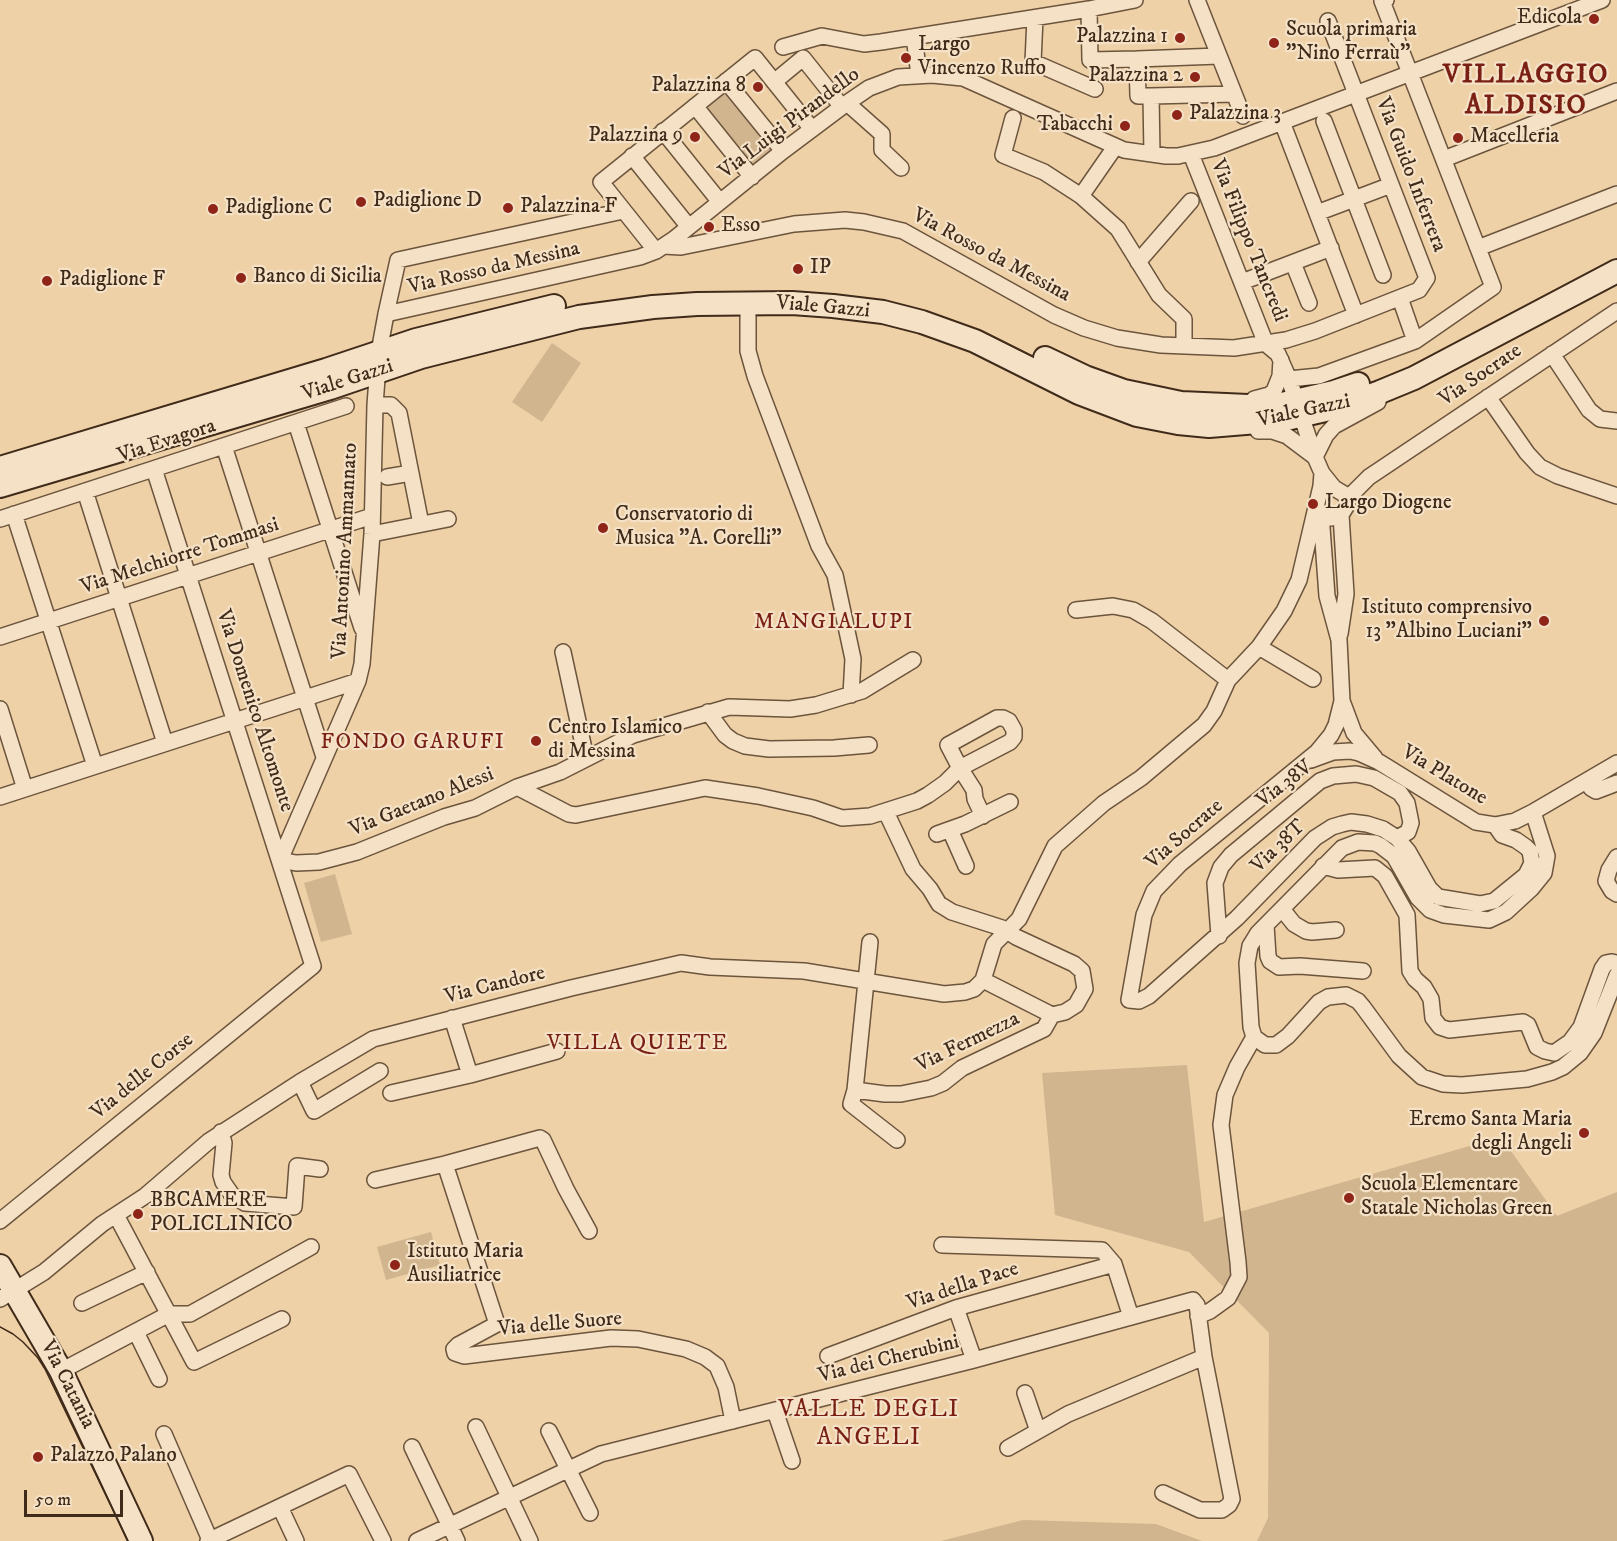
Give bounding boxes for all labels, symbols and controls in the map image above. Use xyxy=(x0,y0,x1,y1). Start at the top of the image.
place label: Edicola xyxy=(1517,6,1582,32)
marker: Edicola xyxy=(1587,12,1601,26)
place label: Scuola primaria "Nino Ferraù" xyxy=(1286,18,1417,68)
place label: Palazzina 1 xyxy=(1076,25,1168,51)
marker: Palazzina 1 xyxy=(1173,31,1187,45)
place label: Largo Vincenzo Ruffo xyxy=(918,33,1046,83)
marker: Scuola primaria "Nino Ferraù" xyxy=(1267,36,1281,50)
marker: Largo Vincenzo Ruffo xyxy=(899,51,913,65)
district label: VILLAGGIO ALDISIO xyxy=(1443,60,1609,123)
street label: Via Luigi Pirandello xyxy=(715,63,865,185)
place label: Palazzina 2 xyxy=(1088,64,1183,90)
marker: Palazzina 2 xyxy=(1188,70,1202,84)
place label: Palazzina 8 xyxy=(651,74,746,100)
marker: Palazzina 8 xyxy=(751,80,765,94)
street label: Via Guido Inferrera xyxy=(1369,94,1451,256)
place label: Palazzina 3 xyxy=(1189,102,1281,128)
marker: Palazzina 3 xyxy=(1170,108,1184,122)
place label: Tabacchi xyxy=(1037,113,1113,139)
marker: Tabacchi xyxy=(1118,119,1132,133)
place label: Palazzina 9 xyxy=(588,124,683,150)
place label: Macelleria xyxy=(1470,125,1559,151)
marker: Palazzina 9 xyxy=(688,130,702,144)
marker: Macelleria xyxy=(1451,131,1465,145)
street label: Via Filippo Tancredi xyxy=(1204,156,1292,326)
place label: Padiglione D xyxy=(373,189,482,215)
marker: Padiglione D xyxy=(354,195,368,209)
place label: Palazzina F xyxy=(520,195,617,221)
place label: Padiglione C xyxy=(225,196,332,222)
marker: Palazzina F xyxy=(501,201,515,215)
marker: Padiglione C xyxy=(206,202,220,216)
street label: Via Rosso da Messina xyxy=(908,204,1074,308)
place label: Esso xyxy=(721,214,760,240)
marker: Esso xyxy=(702,220,716,234)
street label: Via Rosso da Messina xyxy=(406,237,582,301)
place label: IP xyxy=(810,256,831,282)
marker: IP xyxy=(791,262,805,276)
place label: Banco di Sicilia xyxy=(253,265,382,291)
place label: Padiglione F xyxy=(59,268,165,294)
marker: Banco di Sicilia xyxy=(234,271,248,285)
marker: Padiglione F xyxy=(40,274,54,288)
street label: Viale Gazzi xyxy=(775,291,871,325)
street label: Via Socrate xyxy=(1435,339,1527,413)
street label: Viale Gazzi xyxy=(299,354,397,408)
street label: Viale Gazzi xyxy=(1255,390,1353,434)
street label: Via Evagora xyxy=(115,414,219,470)
street label: Via Antonino Ammannato xyxy=(328,442,364,660)
place label: Largo Diogene xyxy=(1325,491,1452,517)
marker: Largo Diogene xyxy=(1306,497,1320,511)
place label: Conservatorio di Musica "A. Corelli" xyxy=(615,503,782,553)
street label: Via Melchiorre Tommasi xyxy=(78,513,282,601)
marker: Conservatorio di Musica "A. Corelli" xyxy=(596,521,610,535)
place label: Istituto comprensivo 13 "Albino Luciani" xyxy=(1361,596,1532,646)
street label: Via Domenico Altomonte xyxy=(209,607,299,815)
district label: MANGIALUPI xyxy=(754,610,914,636)
marker: Istituto comprensivo 13 "Albino Luciani" xyxy=(1537,614,1551,628)
place label: Centro Islamico di Messina xyxy=(548,716,682,766)
district label: FONDO GARUFI xyxy=(321,730,505,756)
marker: Centro Islamico di Messina xyxy=(529,734,543,748)
street label: Via Platone xyxy=(1396,741,1492,811)
street label: Via 38V xyxy=(1252,756,1318,814)
street label: Via Gaetano Alessi xyxy=(346,763,498,843)
street label: Via Socrate xyxy=(1141,795,1229,875)
street label: Via 38T xyxy=(1246,815,1312,879)
street label: Via Candore xyxy=(442,961,548,1011)
street label: Via Fermezza xyxy=(912,1007,1024,1079)
street label: Via delle Corse xyxy=(87,1028,199,1126)
district label: VILLA QUIETE xyxy=(547,1031,729,1057)
place label: Eremo Santa Maria degli Angeli xyxy=(1409,1108,1572,1158)
marker: Eremo Santa Maria degli Angeli xyxy=(1577,1126,1591,1140)
place label: Scuola Elementare Statale Nicholas Green xyxy=(1361,1173,1553,1223)
place label: BBCAMERE POLICLINICO xyxy=(150,1189,293,1239)
marker: Scuola Elementare Statale Nicholas Green xyxy=(1342,1191,1356,1205)
marker: BBCAMERE POLICLINICO xyxy=(131,1207,145,1221)
place label: Istituto Maria Ausiliatrice xyxy=(407,1240,523,1290)
street label: Via della Pace xyxy=(904,1257,1022,1317)
marker: Istituto Maria Ausiliatrice xyxy=(388,1258,402,1272)
street label: Via delle Suore xyxy=(497,1307,623,1343)
street label: Via dei Cherubini xyxy=(816,1330,962,1390)
street label: Via Catania xyxy=(34,1337,100,1433)
district label: VALLE DEGLI ANGELI xyxy=(778,1397,960,1453)
place label: Palazzo Palano xyxy=(50,1444,177,1470)
marker: Palazzo Palano xyxy=(31,1450,45,1464)
scale bar xyxy=(27,1478,126,1516)
text: 50 m xyxy=(35,1489,71,1511)

